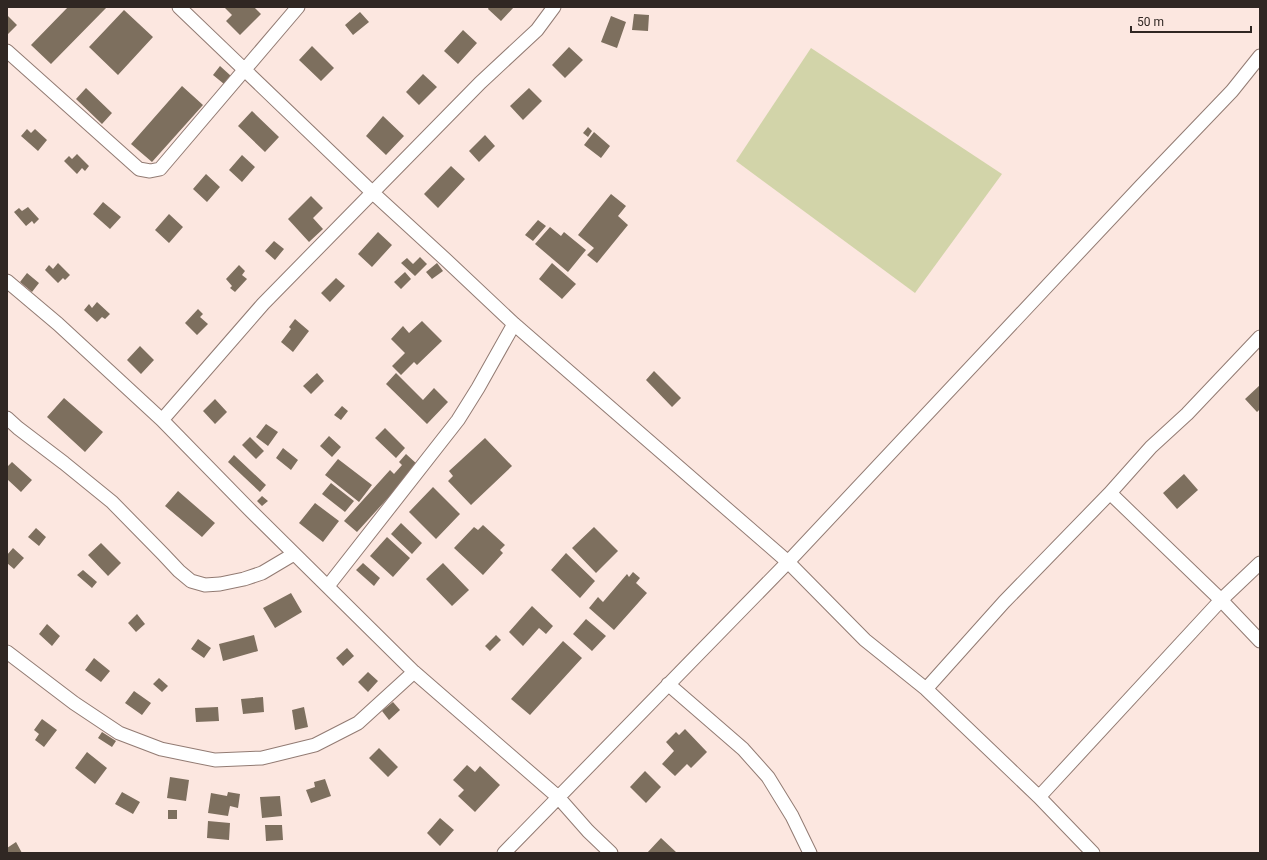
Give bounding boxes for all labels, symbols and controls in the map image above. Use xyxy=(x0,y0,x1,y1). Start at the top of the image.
scale bar xyxy=(1131,8,1251,34)
text: 50 m xyxy=(1137,15,1164,29)

